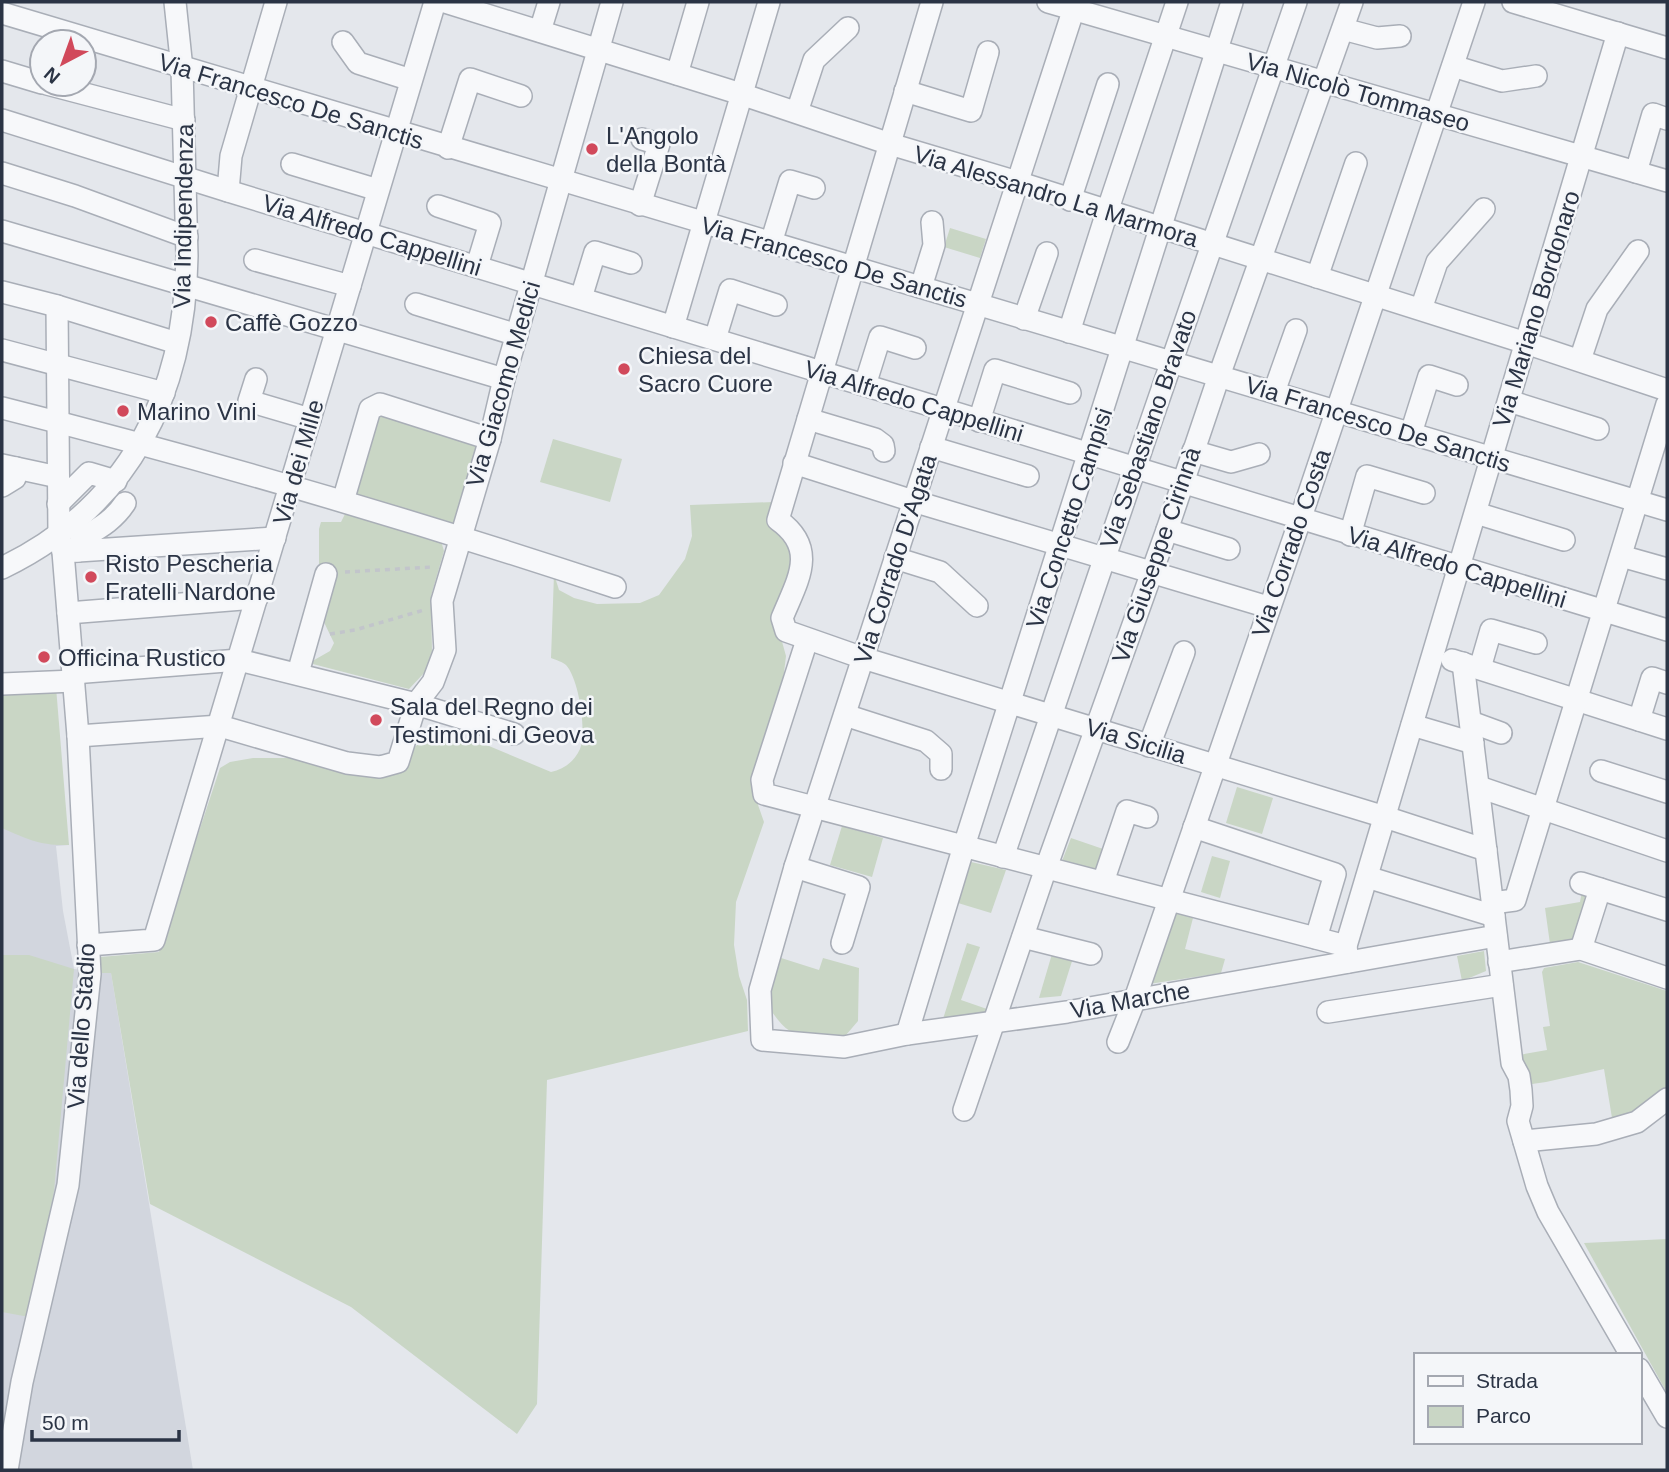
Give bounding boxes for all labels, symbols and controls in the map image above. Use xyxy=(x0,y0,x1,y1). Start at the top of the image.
north arrow xyxy=(28,28,98,98)
street label: Via Nicolò Tommaseo xyxy=(1243,47,1473,137)
street label: Via Francesco De Sanctis xyxy=(155,48,427,154)
text: N xyxy=(40,63,64,88)
place label: L'Angolo della Bontà xyxy=(606,122,727,177)
street label: Via Indipendenza xyxy=(168,123,198,309)
street label: Via Alessandro La Marmora xyxy=(911,140,1202,252)
marker: L'Angolo della Bontà xyxy=(584,141,600,157)
street label: Via Mariano Bordonaro xyxy=(1487,187,1585,431)
street label: Via Alfredo Cappellini xyxy=(259,189,485,281)
street label: Via Francesco De Sanctis xyxy=(698,211,970,313)
street label: Via Giacomo Medici xyxy=(461,278,545,490)
street label: Via Sebastiano Bravato xyxy=(1094,306,1202,552)
place label: Caffè Gozzo xyxy=(225,309,358,336)
marker: Caffè Gozzo xyxy=(203,314,219,330)
place label: Chiesa del Sacro Cuore xyxy=(638,342,773,397)
street label: Via Alfredo Cappellini xyxy=(801,355,1027,447)
marker: Chiesa del Sacro Cuore xyxy=(616,361,632,377)
street label: Via Francesco De Sanctis xyxy=(1242,371,1514,477)
street label: Via dei Mille xyxy=(267,396,329,528)
place label: Marino Vini xyxy=(137,398,257,425)
marker: Marino Vini xyxy=(115,403,131,419)
street label: Via Concetto Campisi xyxy=(1021,404,1117,632)
street label: Via Giuseppe Cirinnà xyxy=(1106,443,1206,666)
street label: Via Corrado Costa xyxy=(1246,445,1336,641)
street label: Via Corrado D'Agata xyxy=(848,450,942,667)
street label: Via Alfredo Cappellini xyxy=(1344,521,1570,613)
place label: Risto Pescheria Fratelli Nardone xyxy=(105,550,276,605)
marker: Risto Pescheria Fratelli Nardone xyxy=(83,569,99,585)
place label: Officina Rustico xyxy=(58,644,226,671)
marker: Officina Rustico xyxy=(36,649,52,665)
place label: Sala del Regno dei Testimoni di Geova xyxy=(390,693,595,748)
marker: Sala del Regno dei Testimoni di Geova xyxy=(368,712,384,728)
street label: Via Sicilia xyxy=(1083,713,1190,769)
street label: Via dello Stadio xyxy=(62,942,100,1110)
street label: Via Marche xyxy=(1068,976,1192,1024)
legend xyxy=(1414,1353,1641,1444)
text: Strada xyxy=(1476,1369,1538,1392)
scale bar xyxy=(32,1398,178,1442)
text: Parco xyxy=(1476,1404,1531,1427)
text: 50 m xyxy=(42,1411,89,1434)

